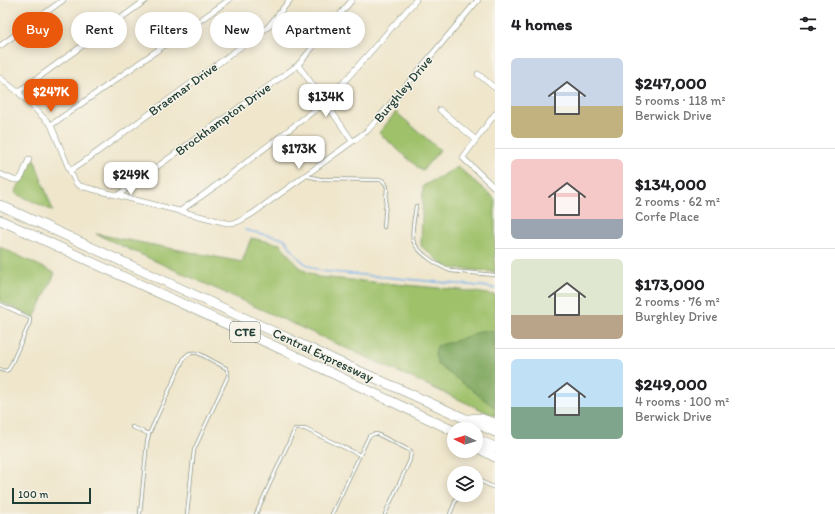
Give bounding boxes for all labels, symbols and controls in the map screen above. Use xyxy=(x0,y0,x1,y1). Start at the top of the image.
chip: Buy xyxy=(12,12,63,48)
chip: Rent xyxy=(71,12,127,48)
chip: Filters xyxy=(135,12,202,48)
chip: New xyxy=(210,12,264,48)
chip: Apartment xyxy=(272,12,365,48)
icon: filters xyxy=(797,13,819,35)
text: 4 homes xyxy=(511,14,572,34)
street label: Burghley Drive xyxy=(371,53,435,125)
street label: Braemar Drive xyxy=(146,59,220,119)
text: $247,000 xyxy=(635,73,707,93)
icon: home xyxy=(543,74,591,122)
pin: $247K xyxy=(23,79,79,113)
street label: Brockhampton Drive xyxy=(172,79,274,159)
text: $247K xyxy=(33,84,69,99)
pin: $134K xyxy=(298,84,354,118)
text: $134K xyxy=(308,89,344,104)
text: 5 rooms · 118 m² xyxy=(635,93,726,108)
text: Berwick Drive xyxy=(635,108,712,123)
pin: $173K xyxy=(271,136,327,170)
text: $173K xyxy=(282,141,316,156)
pin: $249K xyxy=(103,162,159,196)
text: $249K xyxy=(113,167,149,182)
text: $134,000 xyxy=(635,174,706,194)
icon: home xyxy=(543,175,591,223)
text: 2 rooms · 62 m² xyxy=(635,194,720,209)
text: Corfe Place xyxy=(635,209,699,224)
text: $173,000 xyxy=(635,274,705,294)
icon: home xyxy=(543,275,591,323)
text: 2 rooms · 76 m² xyxy=(635,294,720,309)
text: Burghley Drive xyxy=(635,309,717,324)
road number: CTE xyxy=(230,322,260,342)
street label: Central Expressway xyxy=(270,325,376,385)
text: $249,000 xyxy=(635,374,707,394)
icon: home xyxy=(543,375,591,423)
text: 4 rooms · 100 m² xyxy=(635,394,729,409)
text: Berwick Drive xyxy=(635,409,712,424)
north arrow xyxy=(447,422,483,458)
map controls xyxy=(447,422,483,502)
button: layers xyxy=(447,466,483,502)
scale bar xyxy=(12,486,91,505)
text: 100 m xyxy=(18,488,48,501)

